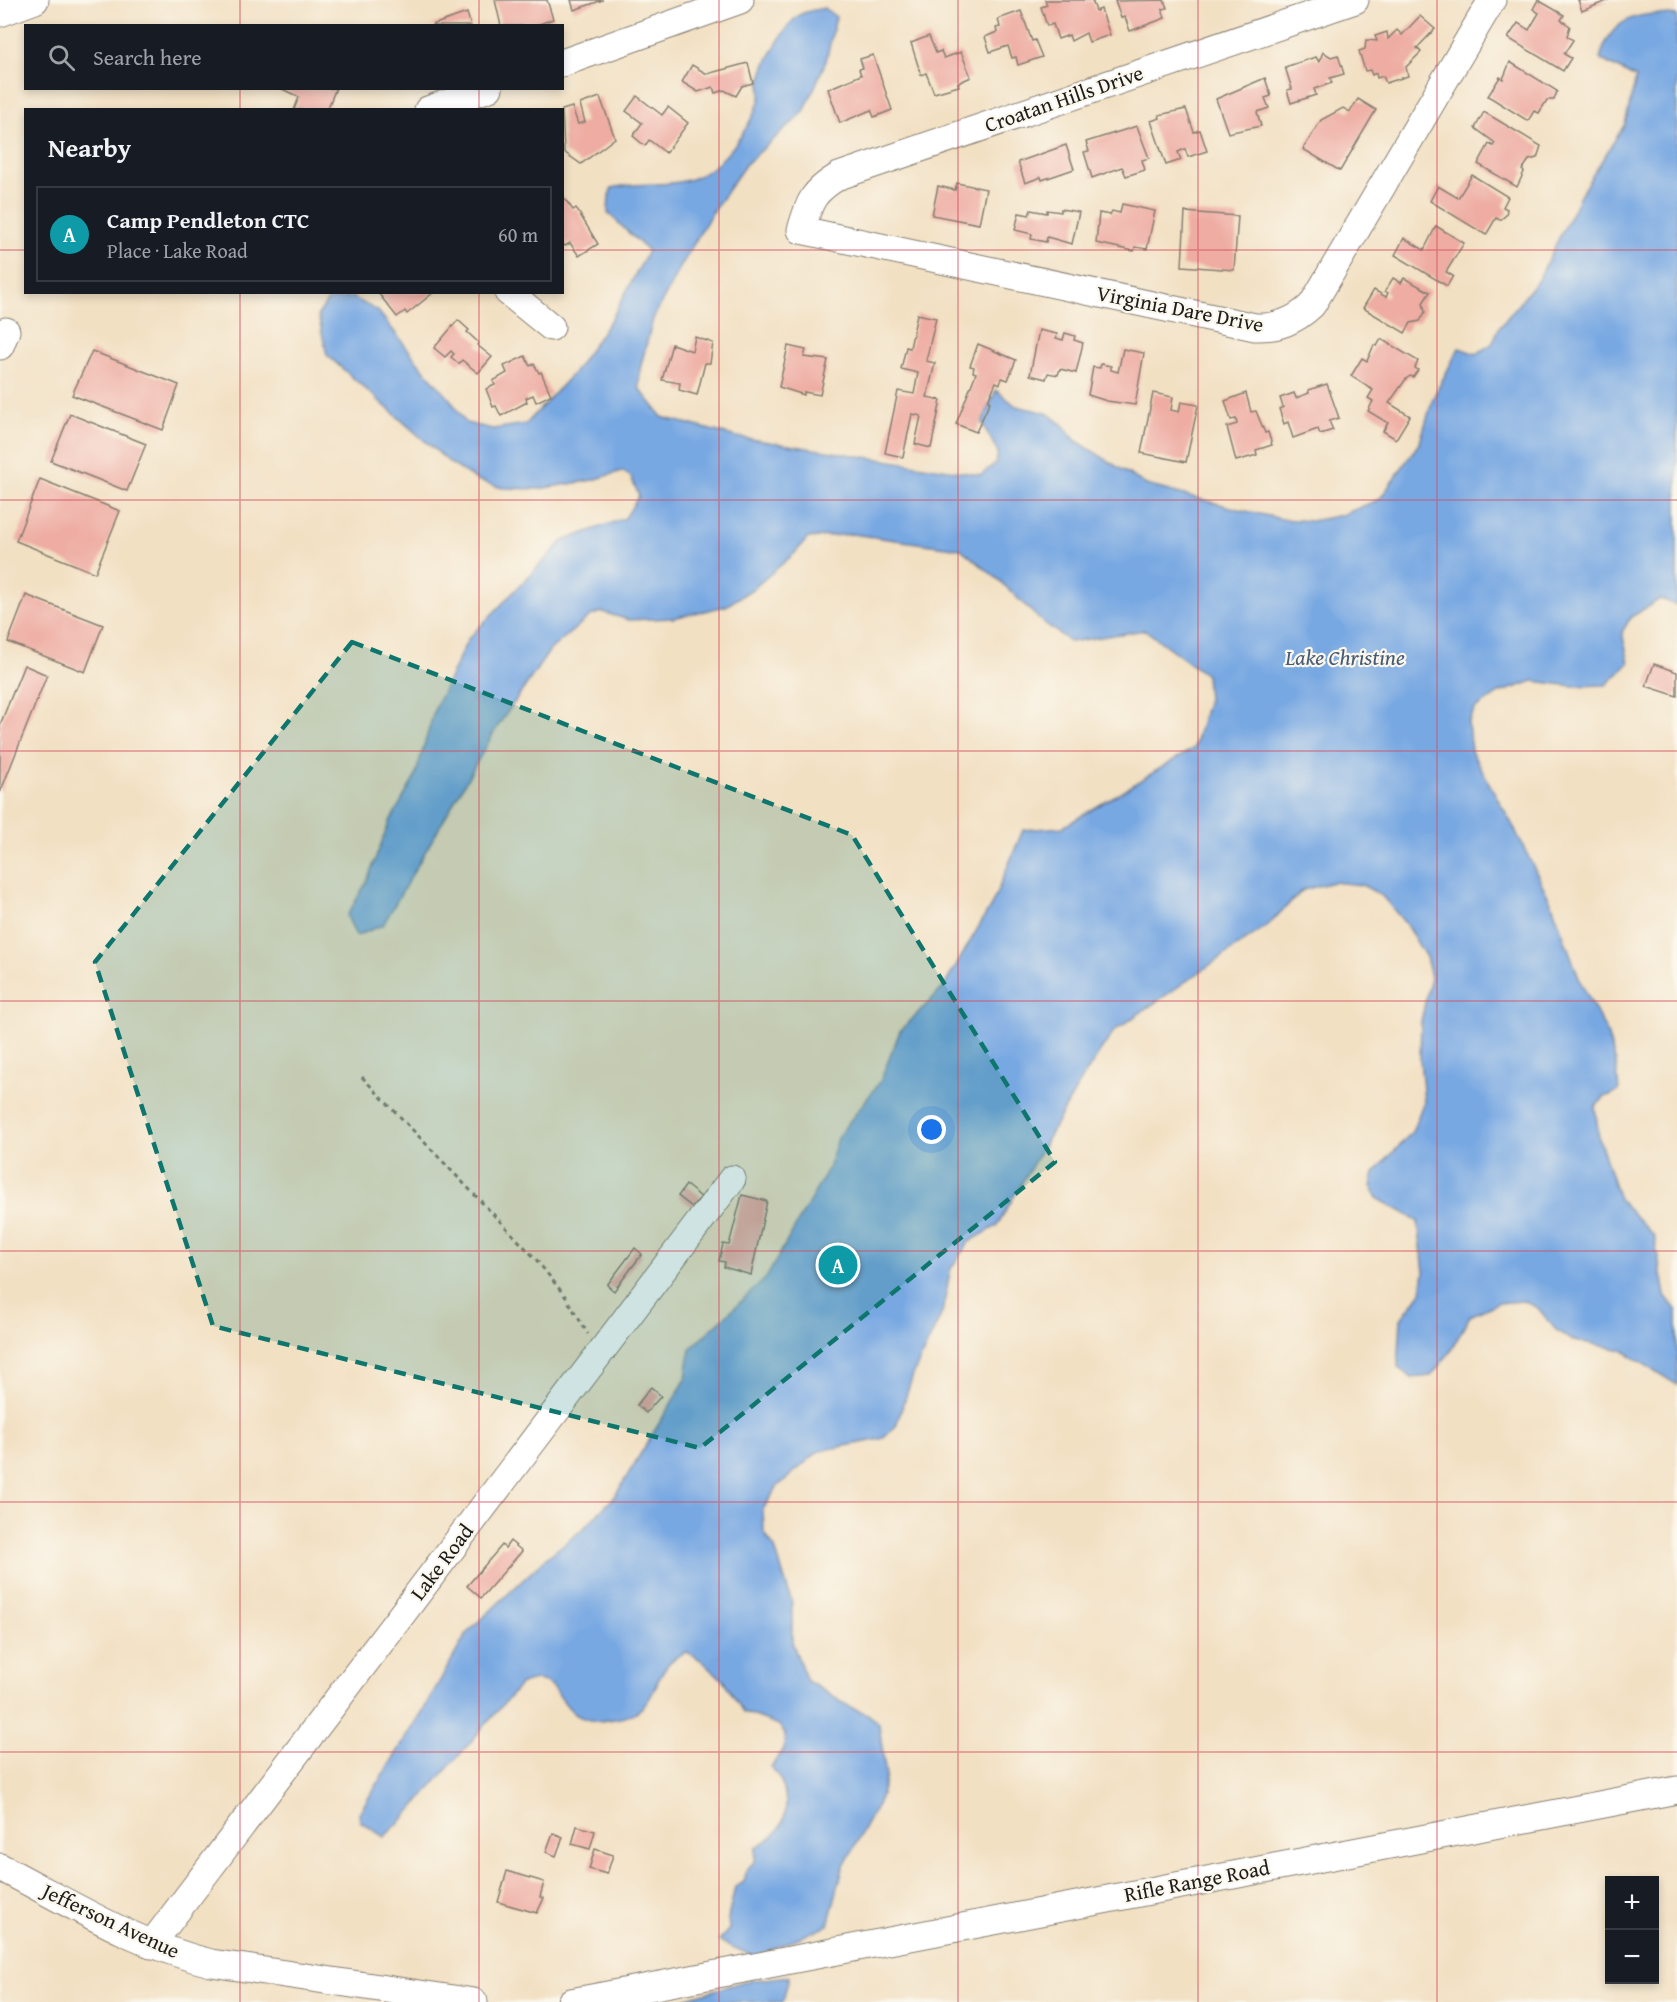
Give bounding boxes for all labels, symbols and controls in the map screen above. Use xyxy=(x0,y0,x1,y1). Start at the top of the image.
search box xyxy=(24,24,564,90)
icon: search xyxy=(45,41,78,74)
text: Search here xyxy=(93,41,202,73)
street label: Croatan Hills Drive xyxy=(980,57,1147,140)
text: Nearby xyxy=(48,128,131,167)
text: Camp Pendleton CTC xyxy=(107,204,310,236)
text: A xyxy=(63,220,76,249)
text: 60 m xyxy=(498,220,538,249)
text: Place · Lake Road xyxy=(107,236,248,265)
street label: Virginia Dare Drive xyxy=(1094,277,1266,340)
water label: Lake Christine xyxy=(1284,641,1405,673)
your location xyxy=(917,1115,946,1144)
pin: A xyxy=(818,1242,858,1288)
street label: Lake Road xyxy=(402,1516,481,1606)
street label: Rifle Range Road xyxy=(1121,1851,1273,1910)
street label: Jefferson Avenue xyxy=(35,1874,185,1966)
map controls xyxy=(1605,1876,1659,1984)
button: + xyxy=(1605,1876,1659,1930)
button: − xyxy=(1605,1930,1659,1984)

